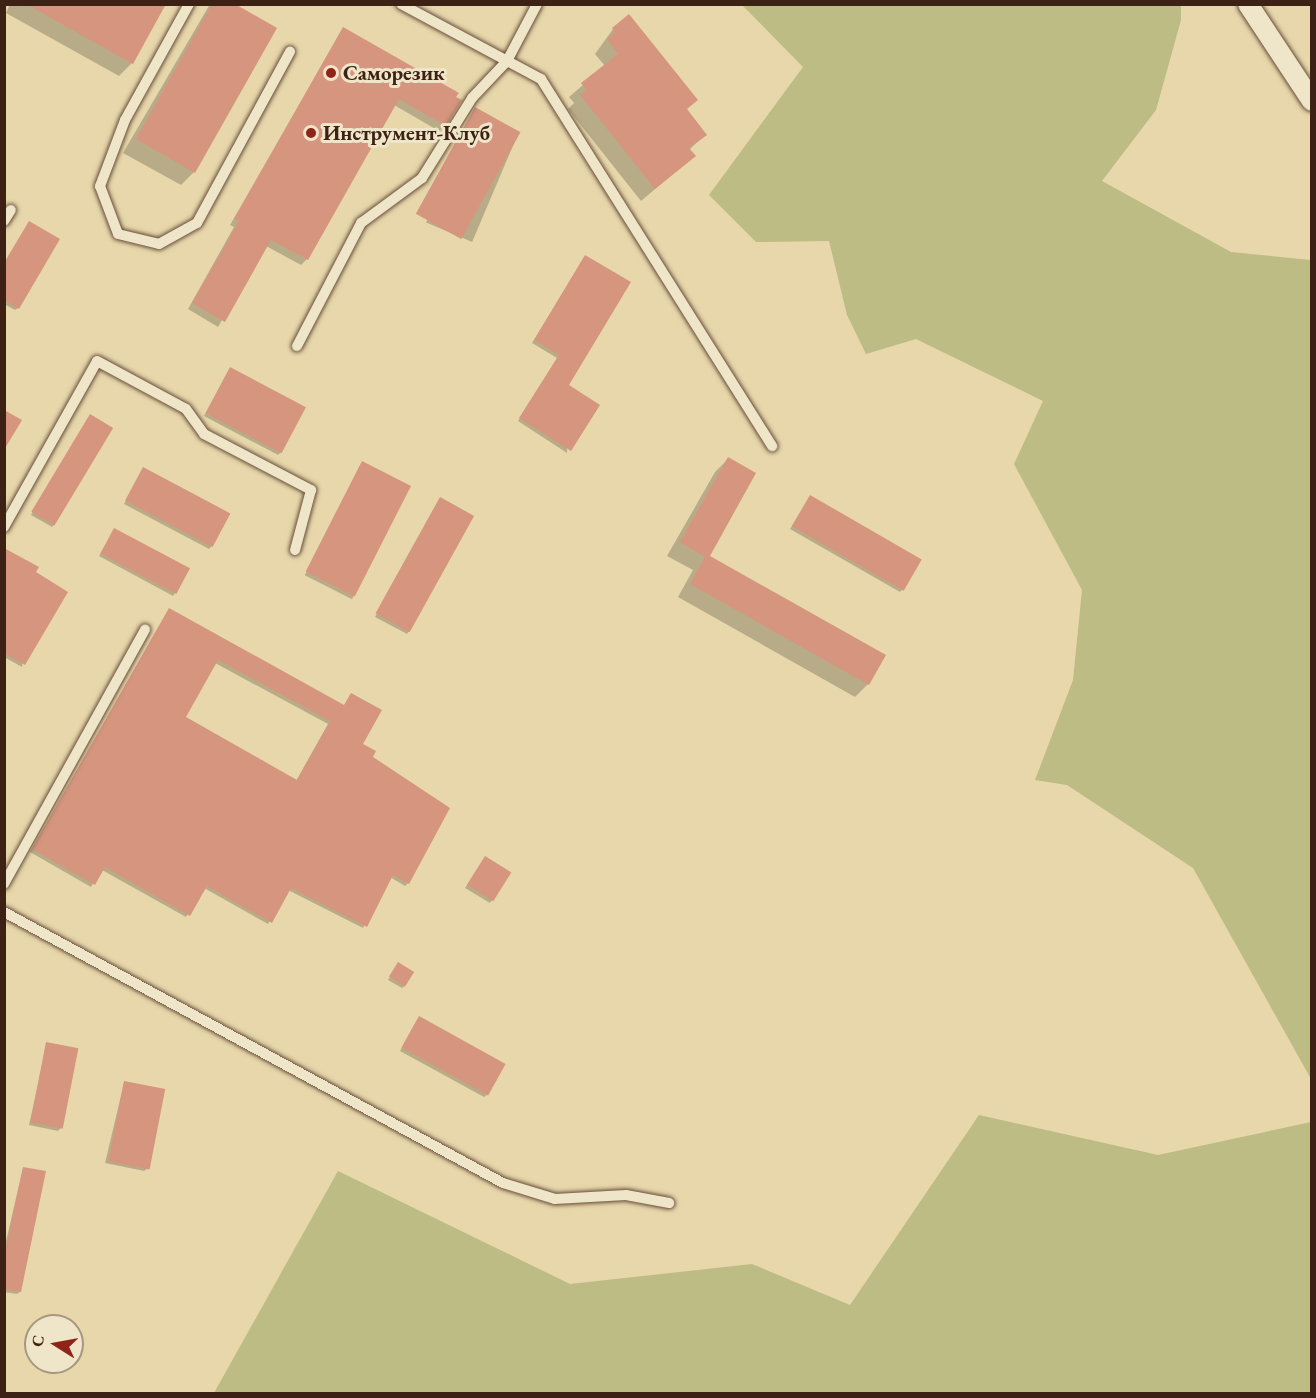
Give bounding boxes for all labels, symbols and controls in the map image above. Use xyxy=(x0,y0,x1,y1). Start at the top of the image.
place label: Саморезик xyxy=(343,60,445,86)
marker: Саморезик xyxy=(324,66,338,80)
place label: Инструмент-Клуб xyxy=(323,120,490,146)
marker: Инструмент-Клуб xyxy=(304,126,318,140)
north arrow xyxy=(24,1314,84,1374)
text: С xyxy=(26,1333,49,1348)

